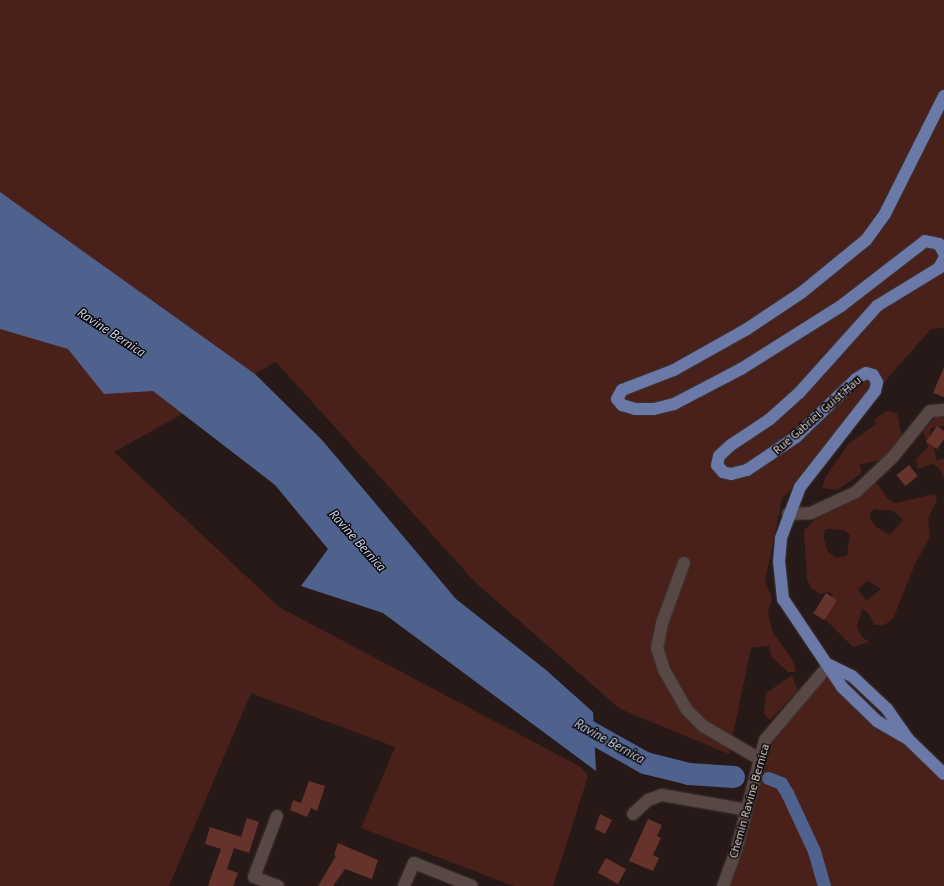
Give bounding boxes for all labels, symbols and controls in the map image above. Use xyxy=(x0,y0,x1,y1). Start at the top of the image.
water label: Ravine Bernica xyxy=(74,305,148,361)
street label: Rue Gabriel Guist'Hau xyxy=(770,373,864,457)
water label: Ravine Bernica xyxy=(325,507,389,575)
water label: Ravine Bernica xyxy=(571,716,647,768)
street label: Chemin Ravine Bernica xyxy=(726,742,772,860)

